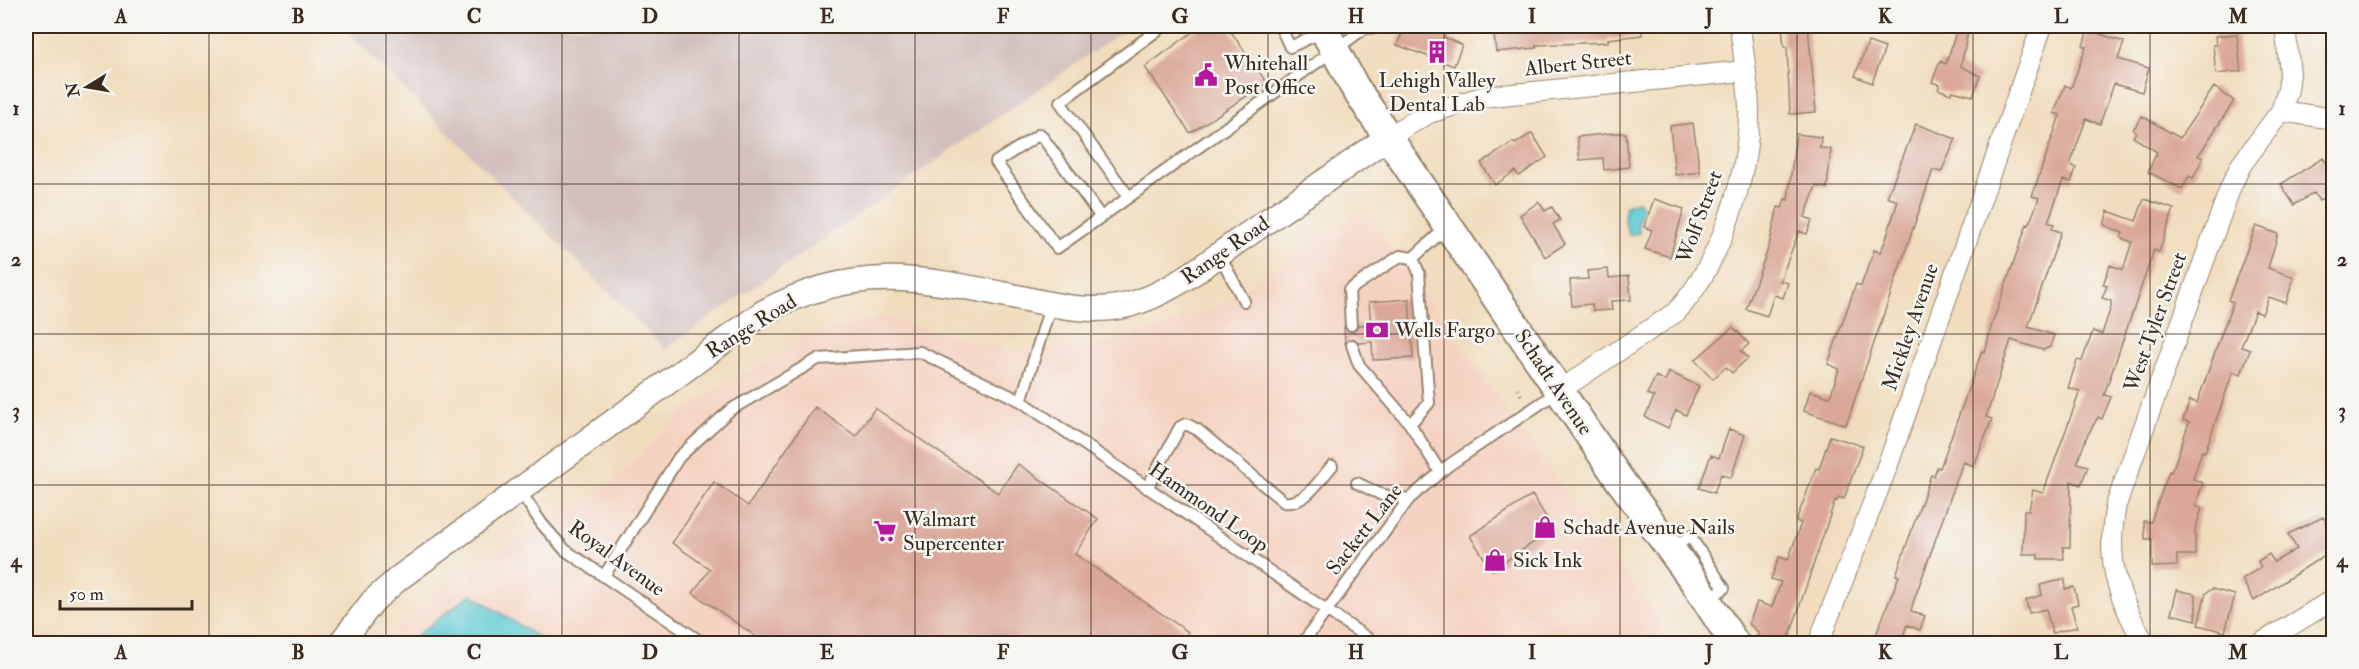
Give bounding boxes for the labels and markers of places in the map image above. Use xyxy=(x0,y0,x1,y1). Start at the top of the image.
building icon: Lehigh Valley Dental Lab xyxy=(1424,39,1450,65)
place label: Whitehall Post Office xyxy=(1223,50,1316,101)
public building icon: Whitehall Post Office xyxy=(1193,62,1219,88)
place label: Lehigh Valley Dental Lab xyxy=(1379,67,1496,118)
bank icon: Wells Fargo xyxy=(1364,317,1390,343)
place label: Wells Fargo xyxy=(1394,317,1495,344)
place label: Walmart Supercenter xyxy=(902,506,1004,557)
shop icon: Schadt Avenue Nails xyxy=(1532,514,1558,540)
place label: Schadt Avenue Nails xyxy=(1563,514,1735,541)
supermarket icon: Walmart Supercenter xyxy=(872,518,898,544)
shop icon: Sick Ink xyxy=(1482,547,1508,573)
place label: Sick Ink xyxy=(1513,547,1582,574)

